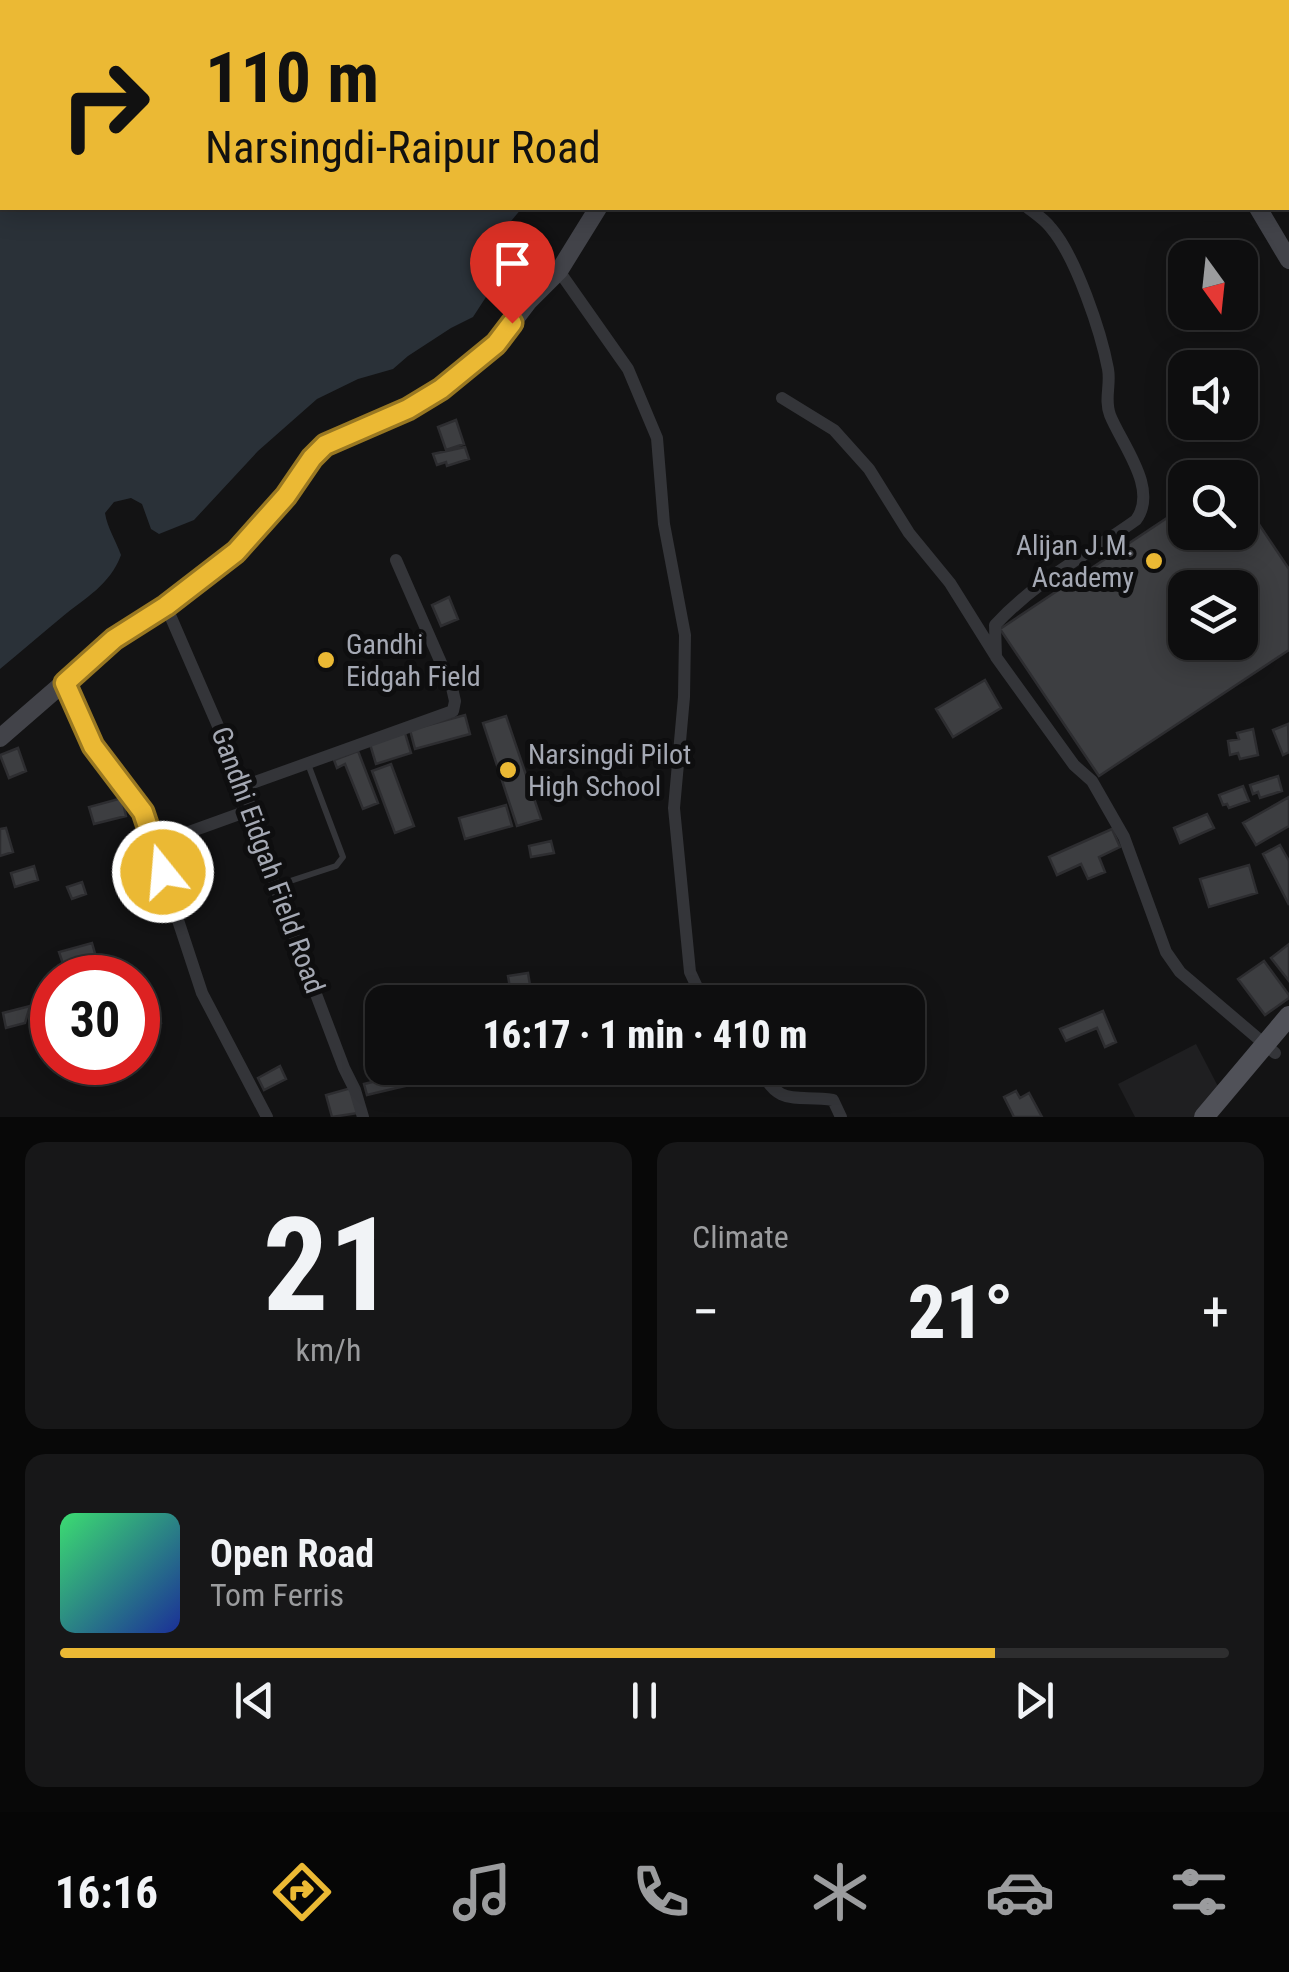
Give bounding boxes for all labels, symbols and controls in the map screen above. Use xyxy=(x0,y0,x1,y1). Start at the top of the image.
text: 110 m xyxy=(205,37,379,119)
icon: right xyxy=(40,40,170,170)
text: Narsingdi-Raipur Road xyxy=(205,121,601,174)
pin xyxy=(470,221,555,324)
icon: arrive xyxy=(485,236,540,291)
north arrow xyxy=(1168,240,1258,330)
map controls xyxy=(1168,240,1258,660)
button: sound xyxy=(1168,350,1258,440)
button: search xyxy=(1168,460,1258,550)
place label: Alijan J.M. Academy xyxy=(1016,529,1134,594)
marker: Alijan J.M. Academy xyxy=(1143,550,1165,572)
button: layers xyxy=(1168,570,1258,660)
place label: Gandhi Eidgah Field xyxy=(346,628,481,693)
marker: Gandhi Eidgah Field xyxy=(315,649,337,671)
street label: Gandhi Eidgah Field Road xyxy=(204,722,332,998)
place label: Narsingdi Pilot High School xyxy=(528,738,691,803)
marker: Narsingdi Pilot High School xyxy=(497,759,519,781)
position arrow xyxy=(111,820,215,924)
speed limit sign: 30 xyxy=(30,955,160,1085)
text: 16:17 · 1 min · 410 m xyxy=(483,1013,807,1057)
text: 21 xyxy=(263,1189,394,1342)
text: Climate xyxy=(692,1218,789,1256)
text: 21° xyxy=(908,1268,1013,1356)
text: − xyxy=(692,1280,720,1344)
text: + xyxy=(1202,1280,1229,1344)
text: km/h xyxy=(296,1331,361,1369)
text: Open Road xyxy=(210,1532,374,1576)
text: Tom Ferris xyxy=(210,1576,344,1614)
icon: previous xyxy=(227,1673,282,1728)
icon: pause xyxy=(617,1673,672,1728)
icon: next xyxy=(1007,1673,1062,1728)
icon: directions xyxy=(267,1857,337,1927)
icon: music xyxy=(447,1857,517,1927)
icon: phone xyxy=(626,1857,696,1927)
icon: climate xyxy=(805,1857,875,1927)
icon: car xyxy=(985,1857,1055,1927)
icon: filters xyxy=(1164,1857,1234,1927)
text: 16:16 xyxy=(55,1866,158,1919)

